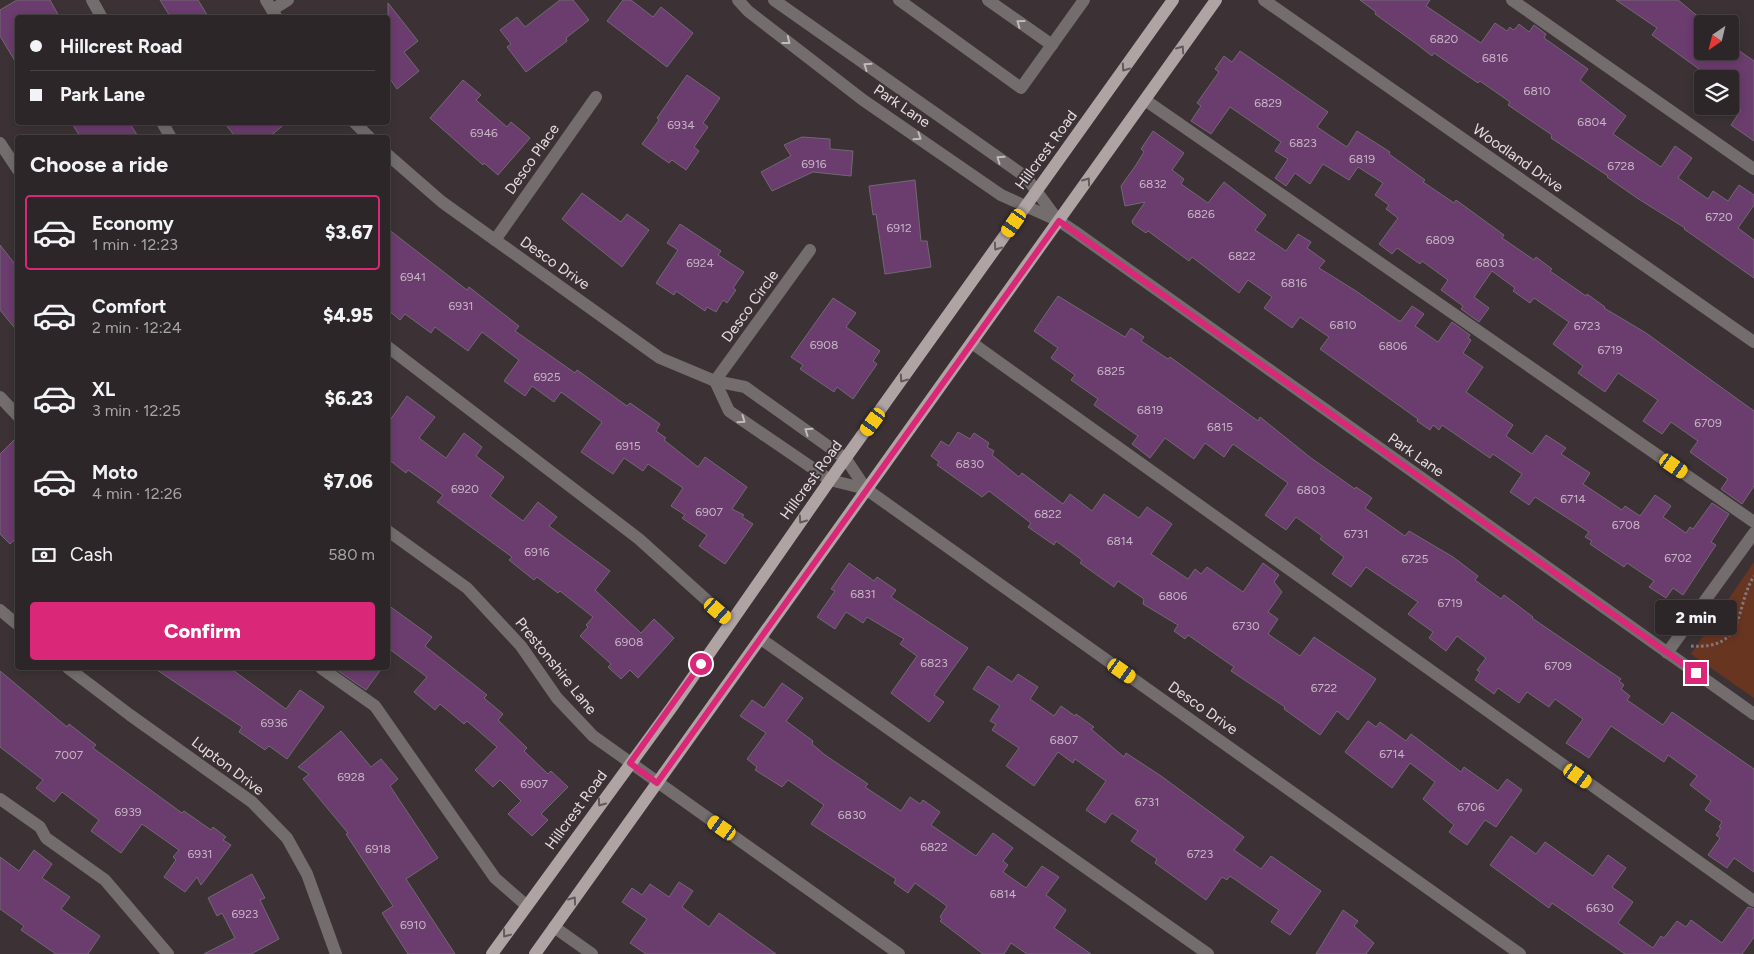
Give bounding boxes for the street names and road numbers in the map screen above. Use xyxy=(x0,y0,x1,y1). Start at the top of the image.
street label: Park Lane xyxy=(870,81,934,131)
street label: Hillcrest Road xyxy=(1011,107,1081,193)
street label: Desco Place xyxy=(501,120,563,198)
street label: Woodland Drive xyxy=(1469,120,1567,196)
street label: Desco Drive xyxy=(517,232,593,294)
street label: Desco Circle xyxy=(718,266,782,346)
street label: Park Lane xyxy=(1385,429,1447,481)
street label: Hillcrest Road xyxy=(776,437,846,523)
street label: Prestonshire Lane xyxy=(511,614,601,718)
street label: Desco Drive xyxy=(1165,677,1241,739)
street label: Lupton Drive xyxy=(188,733,268,799)
street label: Hillcrest Road xyxy=(541,767,611,853)

